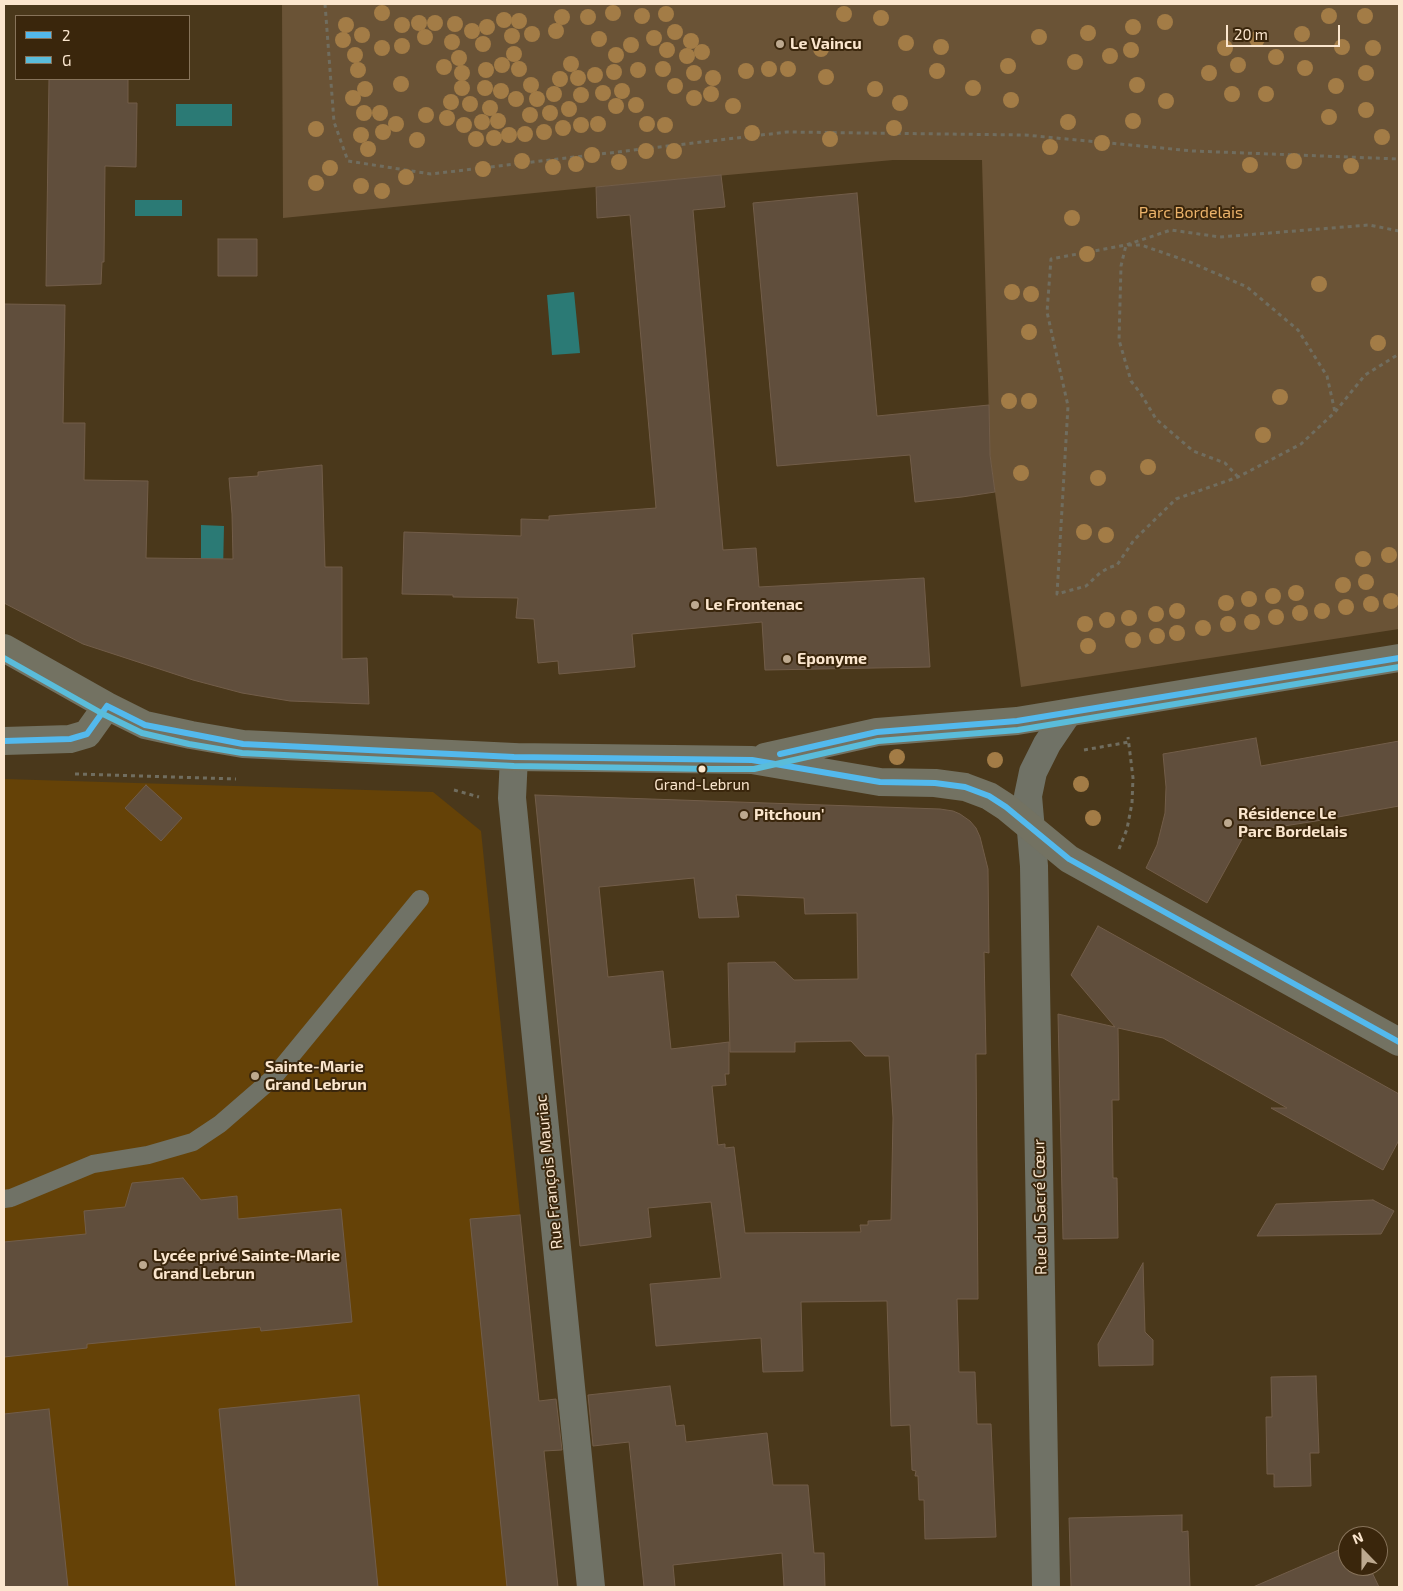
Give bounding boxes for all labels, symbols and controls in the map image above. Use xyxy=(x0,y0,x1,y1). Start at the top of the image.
legend xyxy=(15,15,190,80)
scale bar xyxy=(1228,15,1342,47)
text: 20 m xyxy=(1234,25,1268,43)
text: 2 xyxy=(62,26,70,44)
place label: Le Vaincu xyxy=(790,34,862,54)
marker: Le Vaincu xyxy=(774,38,786,50)
text: G xyxy=(62,51,71,69)
park label: Parc Bordelais xyxy=(1139,203,1243,223)
place label: Le Frontenac xyxy=(705,595,803,615)
marker: Le Frontenac xyxy=(689,599,701,611)
place label: Eponyme xyxy=(797,649,867,669)
marker: Eponyme xyxy=(781,653,793,665)
marker: Grand-Lebrun xyxy=(697,764,707,774)
place label: Grand-Lebrun xyxy=(654,776,750,794)
place label: Résidence Le Parc Bordelais xyxy=(1238,804,1348,842)
place label: Pitchoun' xyxy=(754,805,824,825)
marker: Pitchoun' xyxy=(738,809,750,821)
marker: Résidence Le Parc Bordelais xyxy=(1222,817,1234,829)
place label: Sainte-Marie Grand Lebrun xyxy=(265,1057,367,1095)
marker: Sainte-Marie Grand Lebrun xyxy=(249,1070,261,1082)
street label: Rue François Mauriac xyxy=(531,1094,567,1250)
street label: Rue du Sacré Cœur xyxy=(1029,1139,1051,1275)
place label: Lycée privé Sainte-Marie Grand Lebrun xyxy=(153,1246,340,1284)
marker: Lycée privé Sainte-Marie Grand Lebrun xyxy=(137,1259,149,1271)
north arrow xyxy=(1338,1526,1388,1576)
text: N xyxy=(1350,1528,1365,1547)

